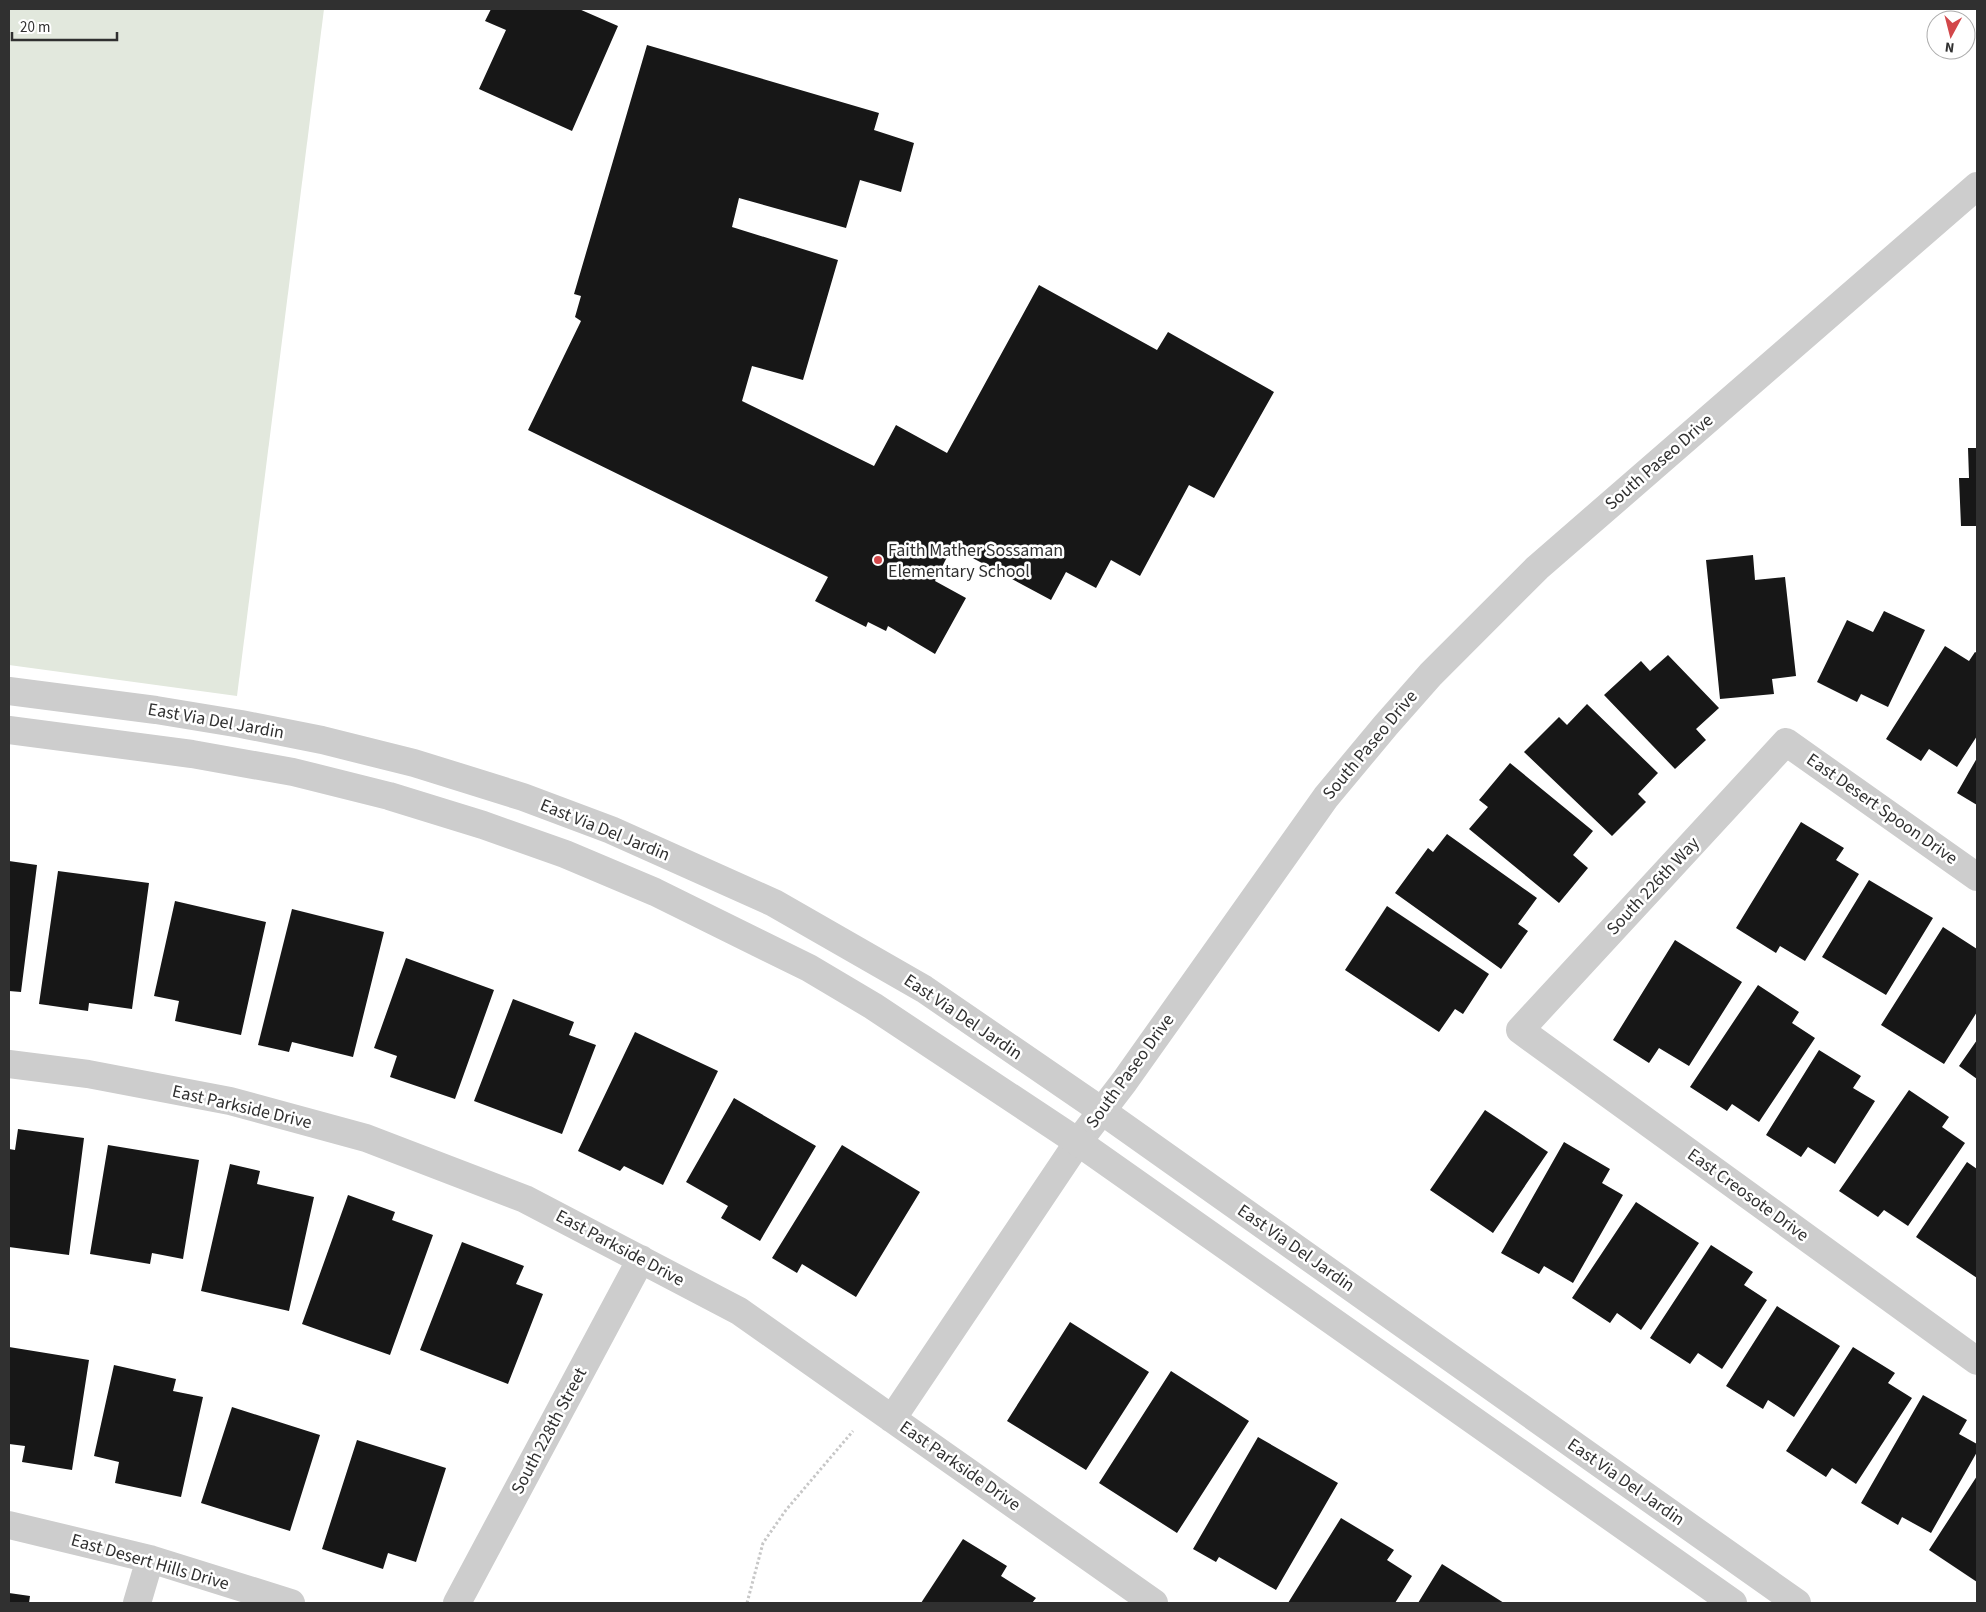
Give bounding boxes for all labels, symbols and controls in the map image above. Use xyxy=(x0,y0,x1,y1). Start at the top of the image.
scale bar xyxy=(12,10,118,42)
north arrow xyxy=(1926,10,1976,60)
text: 20 m xyxy=(20,17,50,38)
text: N xyxy=(1944,36,1955,57)
street label: South Paseo Drive xyxy=(1599,408,1719,516)
place label: Faith Mather Sossaman Elementary School xyxy=(888,538,1063,584)
marker: Faith Mather Sossaman Elementary School xyxy=(872,554,884,566)
street label: South Paseo Drive xyxy=(1317,685,1423,805)
street label: East Via Del Jardin xyxy=(146,697,286,745)
street label: East Desert Spoon Drive xyxy=(1801,747,1963,871)
street label: East Via Del Jardin xyxy=(536,793,674,867)
street label: South 226th Way xyxy=(1601,831,1706,941)
street label: East Via Del Jardin xyxy=(899,968,1027,1066)
street label: South Paseo Drive xyxy=(1080,1009,1180,1133)
street label: East Parkside Drive xyxy=(170,1079,314,1135)
street label: East Creosote Drive xyxy=(1682,1142,1814,1248)
street label: East Via Del Jardin xyxy=(1232,1198,1360,1298)
street label: East Parkside Drive xyxy=(551,1203,689,1293)
street label: South 228th Street xyxy=(505,1363,593,1499)
street label: East Parkside Drive xyxy=(894,1415,1026,1517)
street label: East Via Del Jardin xyxy=(1562,1432,1690,1532)
street label: East Desert Hills Drive xyxy=(68,1527,232,1597)

